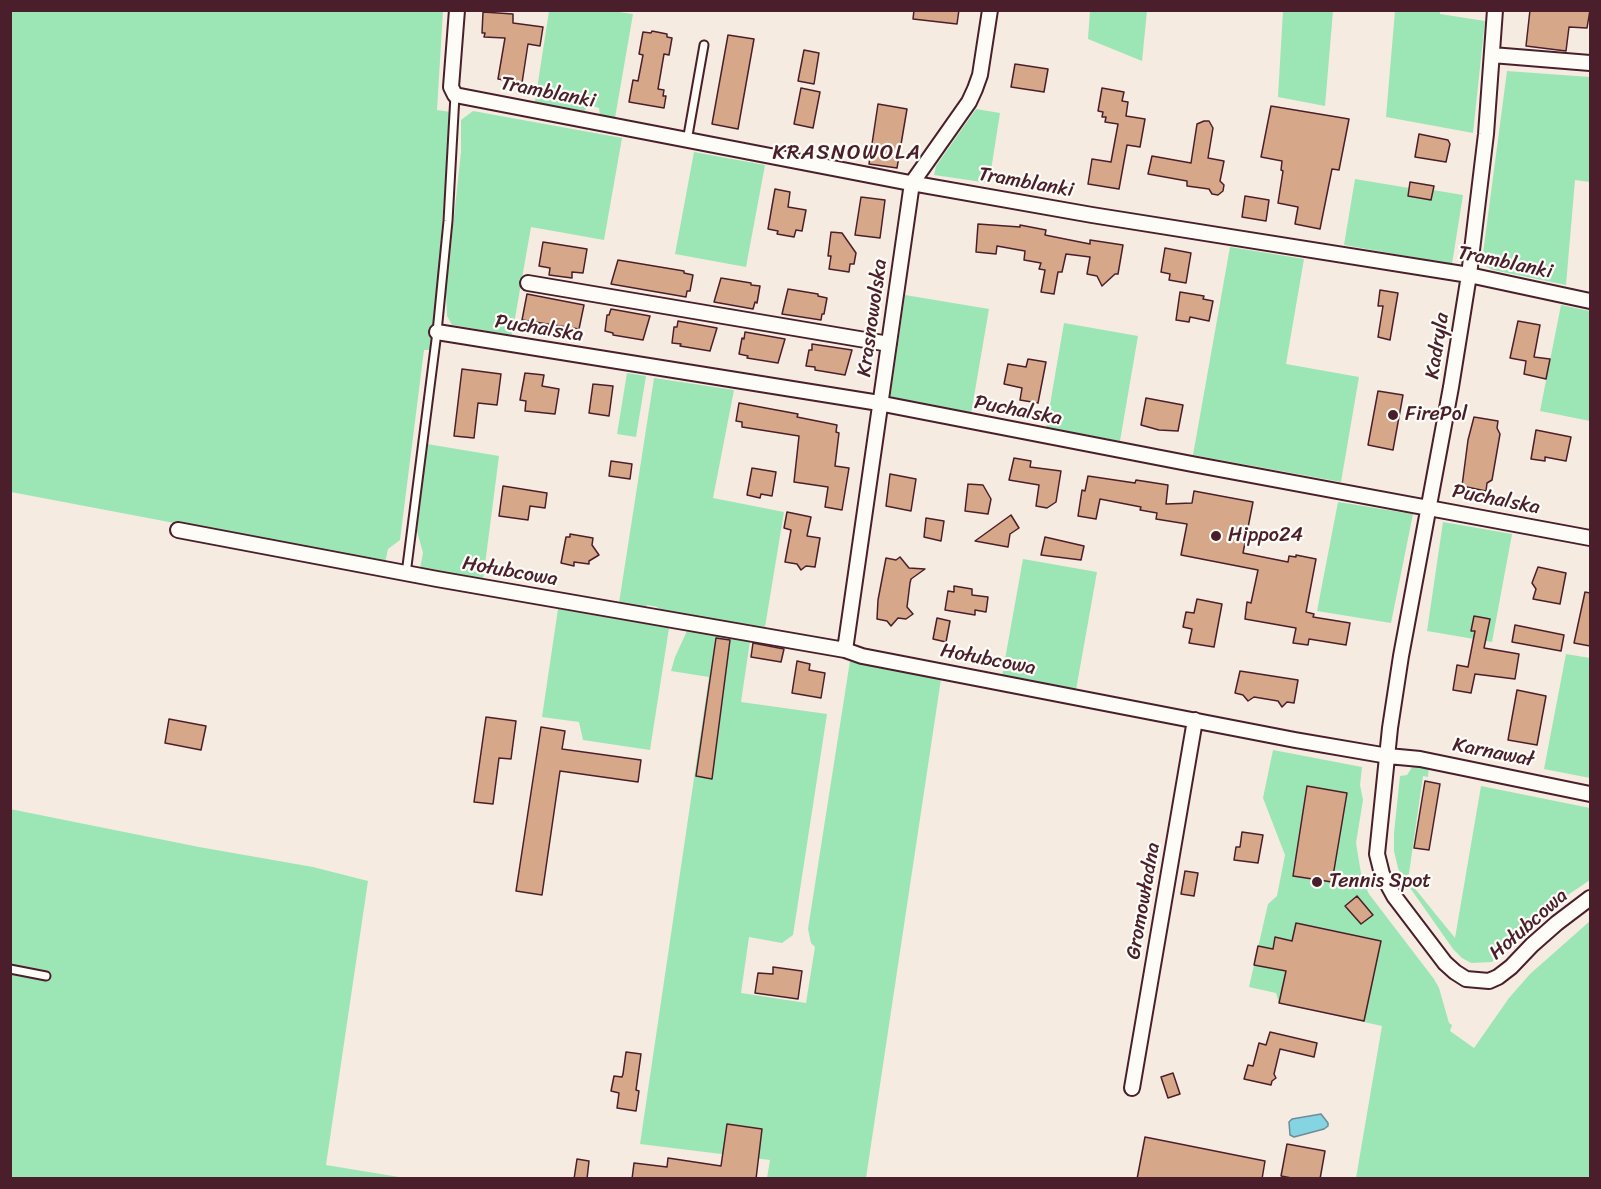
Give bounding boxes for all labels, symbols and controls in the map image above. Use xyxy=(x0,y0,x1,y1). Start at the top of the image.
street label: Tramblanki xyxy=(498,72,598,114)
district label: KRASNOWOLA xyxy=(773,141,921,167)
street label: Tramblanki xyxy=(977,163,1075,203)
street label: Tramblanki xyxy=(1455,241,1555,285)
street label: Krasnowolska xyxy=(853,257,893,379)
street label: Puchalska xyxy=(493,310,585,348)
street label: Kadryla xyxy=(1421,311,1455,381)
street label: Puchalska xyxy=(972,391,1064,431)
place label: FirePol xyxy=(1405,403,1467,427)
marker: FirePol xyxy=(1386,408,1400,422)
street label: Puchalska xyxy=(1450,480,1542,520)
place label: Hippo24 xyxy=(1228,524,1303,548)
marker: Hippo24 xyxy=(1209,529,1223,543)
street label: Hołubcowa xyxy=(460,552,560,592)
street label: Hołubcowa xyxy=(938,639,1038,681)
street label: Karnawał xyxy=(1451,733,1535,773)
street label: Gromowładna xyxy=(1122,841,1166,961)
place label: Tennis Spot xyxy=(1329,870,1431,894)
marker: Tennis Spot xyxy=(1310,875,1324,889)
street label: Hołubcowa xyxy=(1485,884,1573,966)

